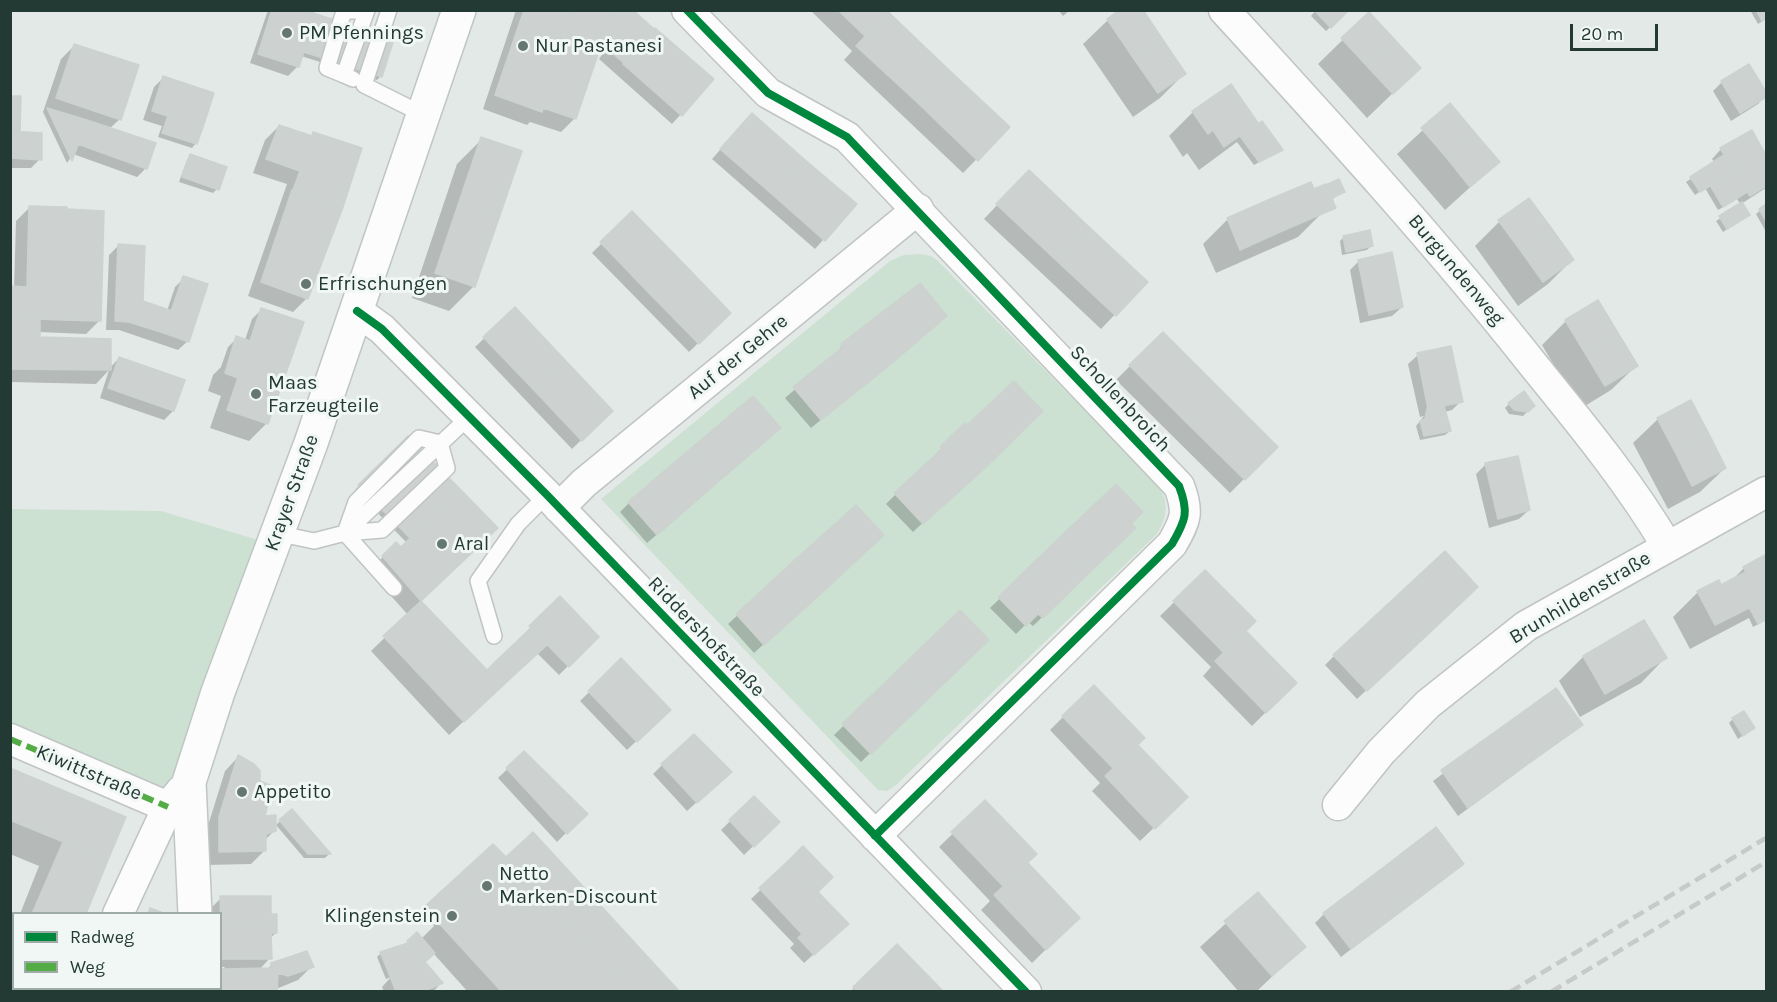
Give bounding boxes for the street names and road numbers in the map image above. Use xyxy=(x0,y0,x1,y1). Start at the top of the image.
street label: Burgundenweg xyxy=(1403,210,1509,330)
street label: Auf der Gehre xyxy=(683,309,793,405)
street label: Schollenbroich xyxy=(1064,341,1176,457)
street label: Krayer Straße xyxy=(260,431,324,555)
street label: Brunhildenstraße xyxy=(1505,546,1655,650)
street label: Riddershofstraße xyxy=(642,572,770,702)
street label: Kiwittstraße xyxy=(33,740,145,806)

